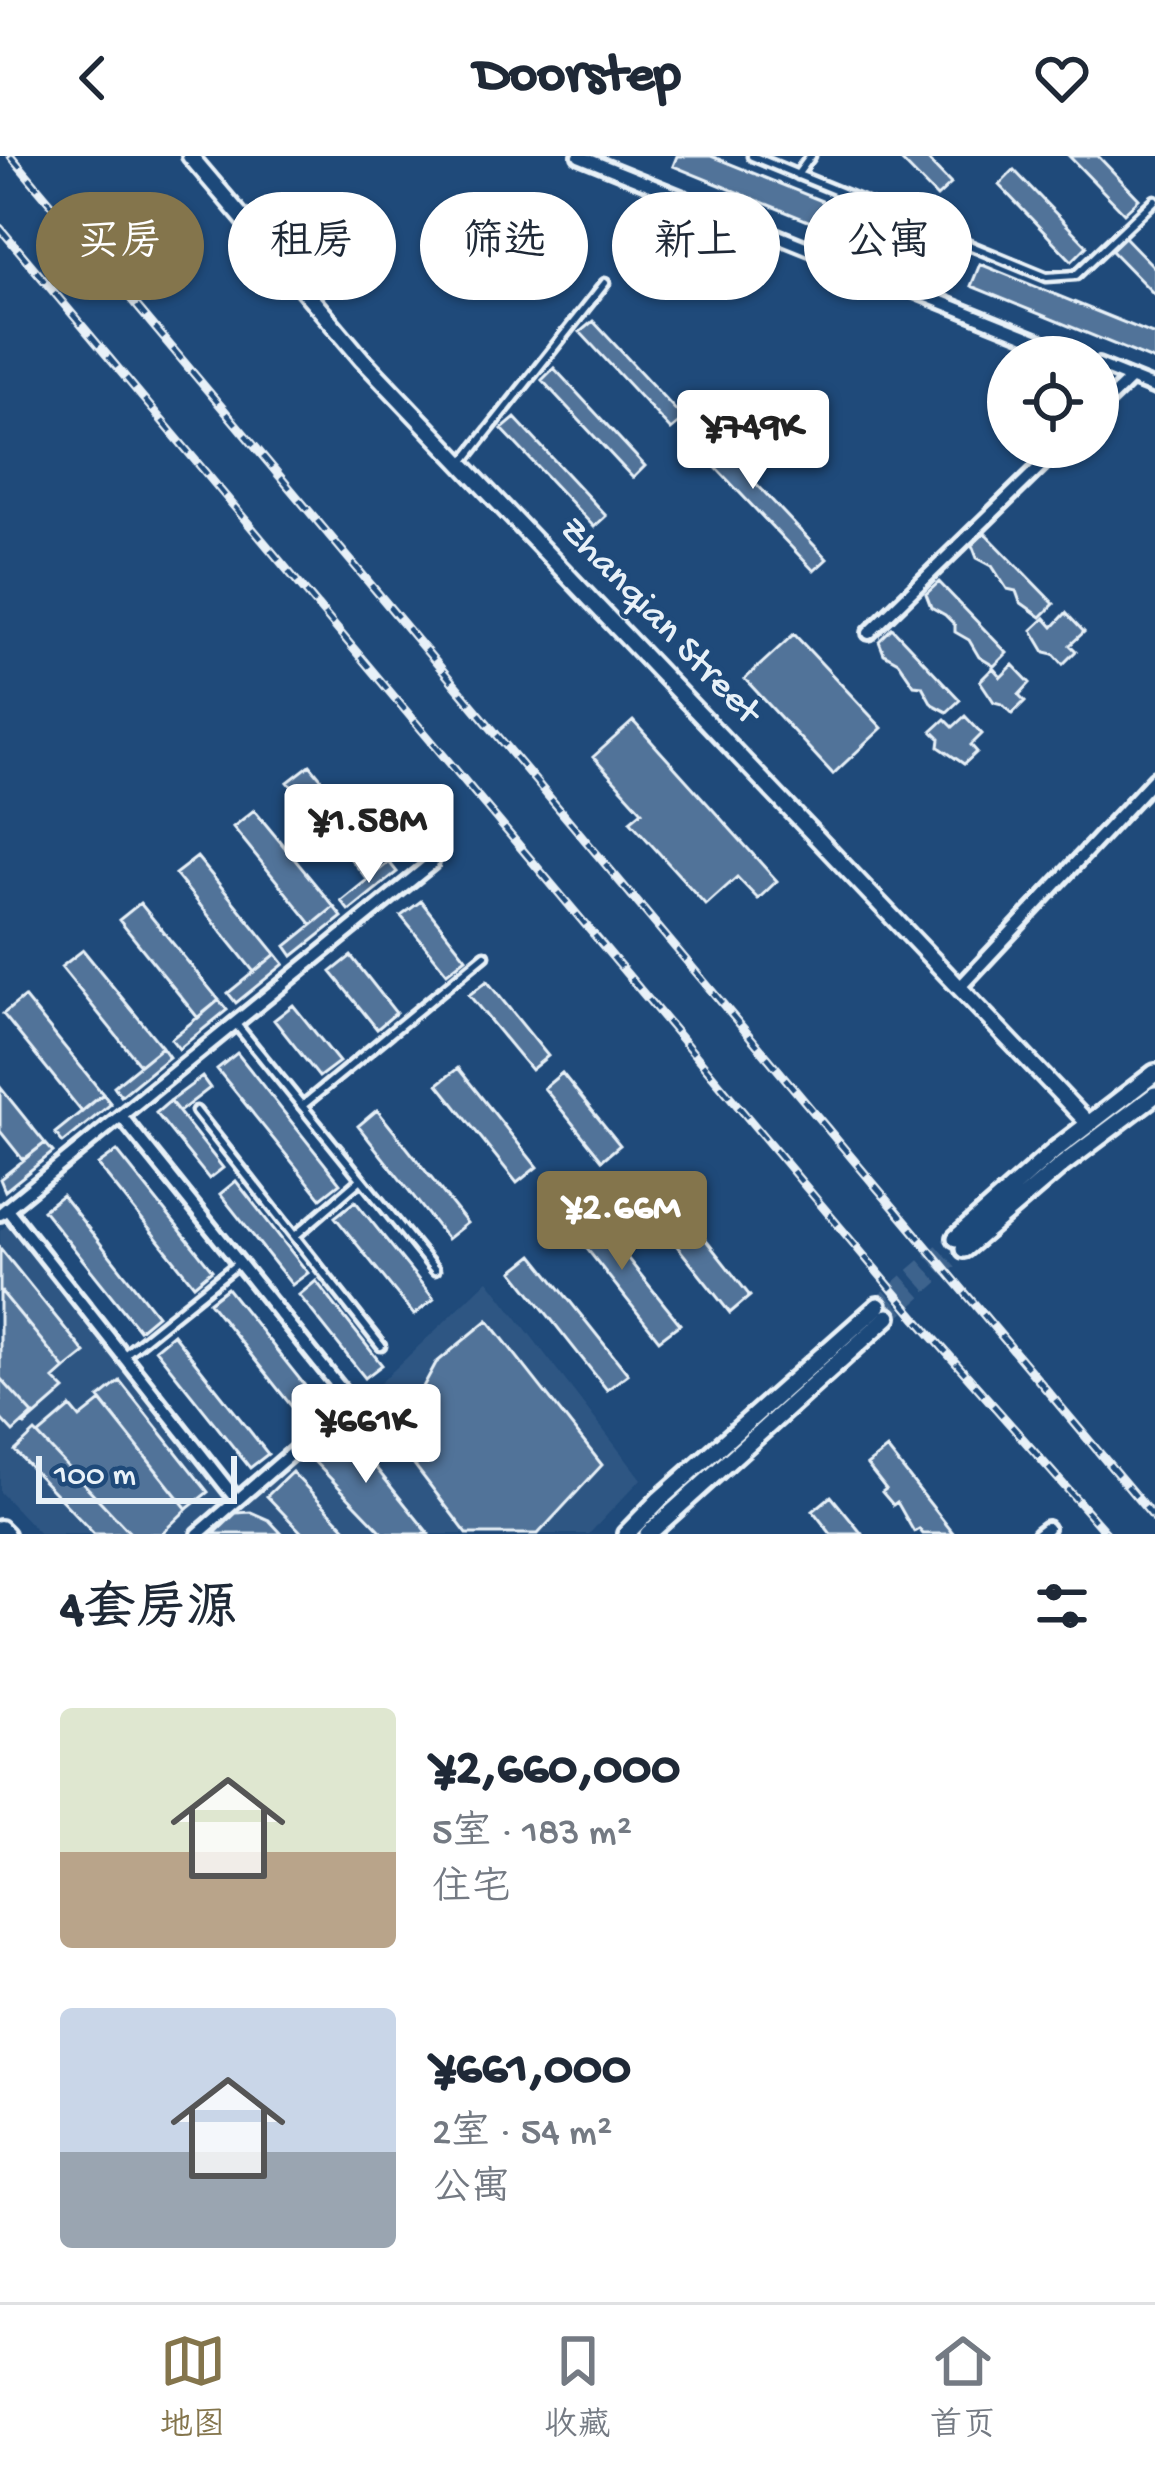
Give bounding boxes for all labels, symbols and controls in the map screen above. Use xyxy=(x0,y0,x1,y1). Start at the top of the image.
icon: back xyxy=(60,45,126,111)
icon: heart xyxy=(1029,45,1095,111)
text: Doorstep xyxy=(474,46,681,110)
chip: 买房 xyxy=(36,192,204,300)
chip: 租房 xyxy=(228,192,396,300)
chip: 筛选 xyxy=(420,192,588,300)
chip: 新上 xyxy=(612,192,780,300)
chip: 公寓 xyxy=(804,192,972,300)
map controls xyxy=(987,336,1119,468)
button: locate xyxy=(987,336,1119,468)
pin: ¥749K xyxy=(669,390,837,492)
text: ¥749K xyxy=(704,406,802,452)
street label: Zhanqian Street xyxy=(547,508,771,738)
pin: ¥1.58M xyxy=(271,784,467,886)
text: ¥1.58M xyxy=(311,800,427,846)
pin: ¥2.66M xyxy=(524,1171,720,1273)
text: ¥2.66M xyxy=(564,1187,680,1233)
pin: ¥661K xyxy=(282,1384,450,1486)
text: ¥661K xyxy=(319,1400,413,1446)
scale bar xyxy=(36,1450,237,1503)
text: 100 m xyxy=(54,1458,136,1496)
icon: filters xyxy=(1029,1573,1095,1639)
text: 4套房源 xyxy=(60,1583,237,1643)
text: ¥2,660,000 xyxy=(432,1742,680,1802)
icon: home xyxy=(156,1756,300,1900)
text: 5室 · 183 m² xyxy=(432,1812,632,1858)
text: 住宅 xyxy=(432,1868,510,1914)
text: ¥661,000 xyxy=(432,2042,631,2102)
icon: home xyxy=(156,2056,300,2200)
text: 2室 · 54 m² xyxy=(432,2112,612,2158)
text: 公寓 xyxy=(432,2168,510,2214)
tab: 地图 xyxy=(160,2328,226,2447)
tab: 收藏 xyxy=(545,2328,611,2447)
tab: 首页 xyxy=(930,2328,996,2447)

